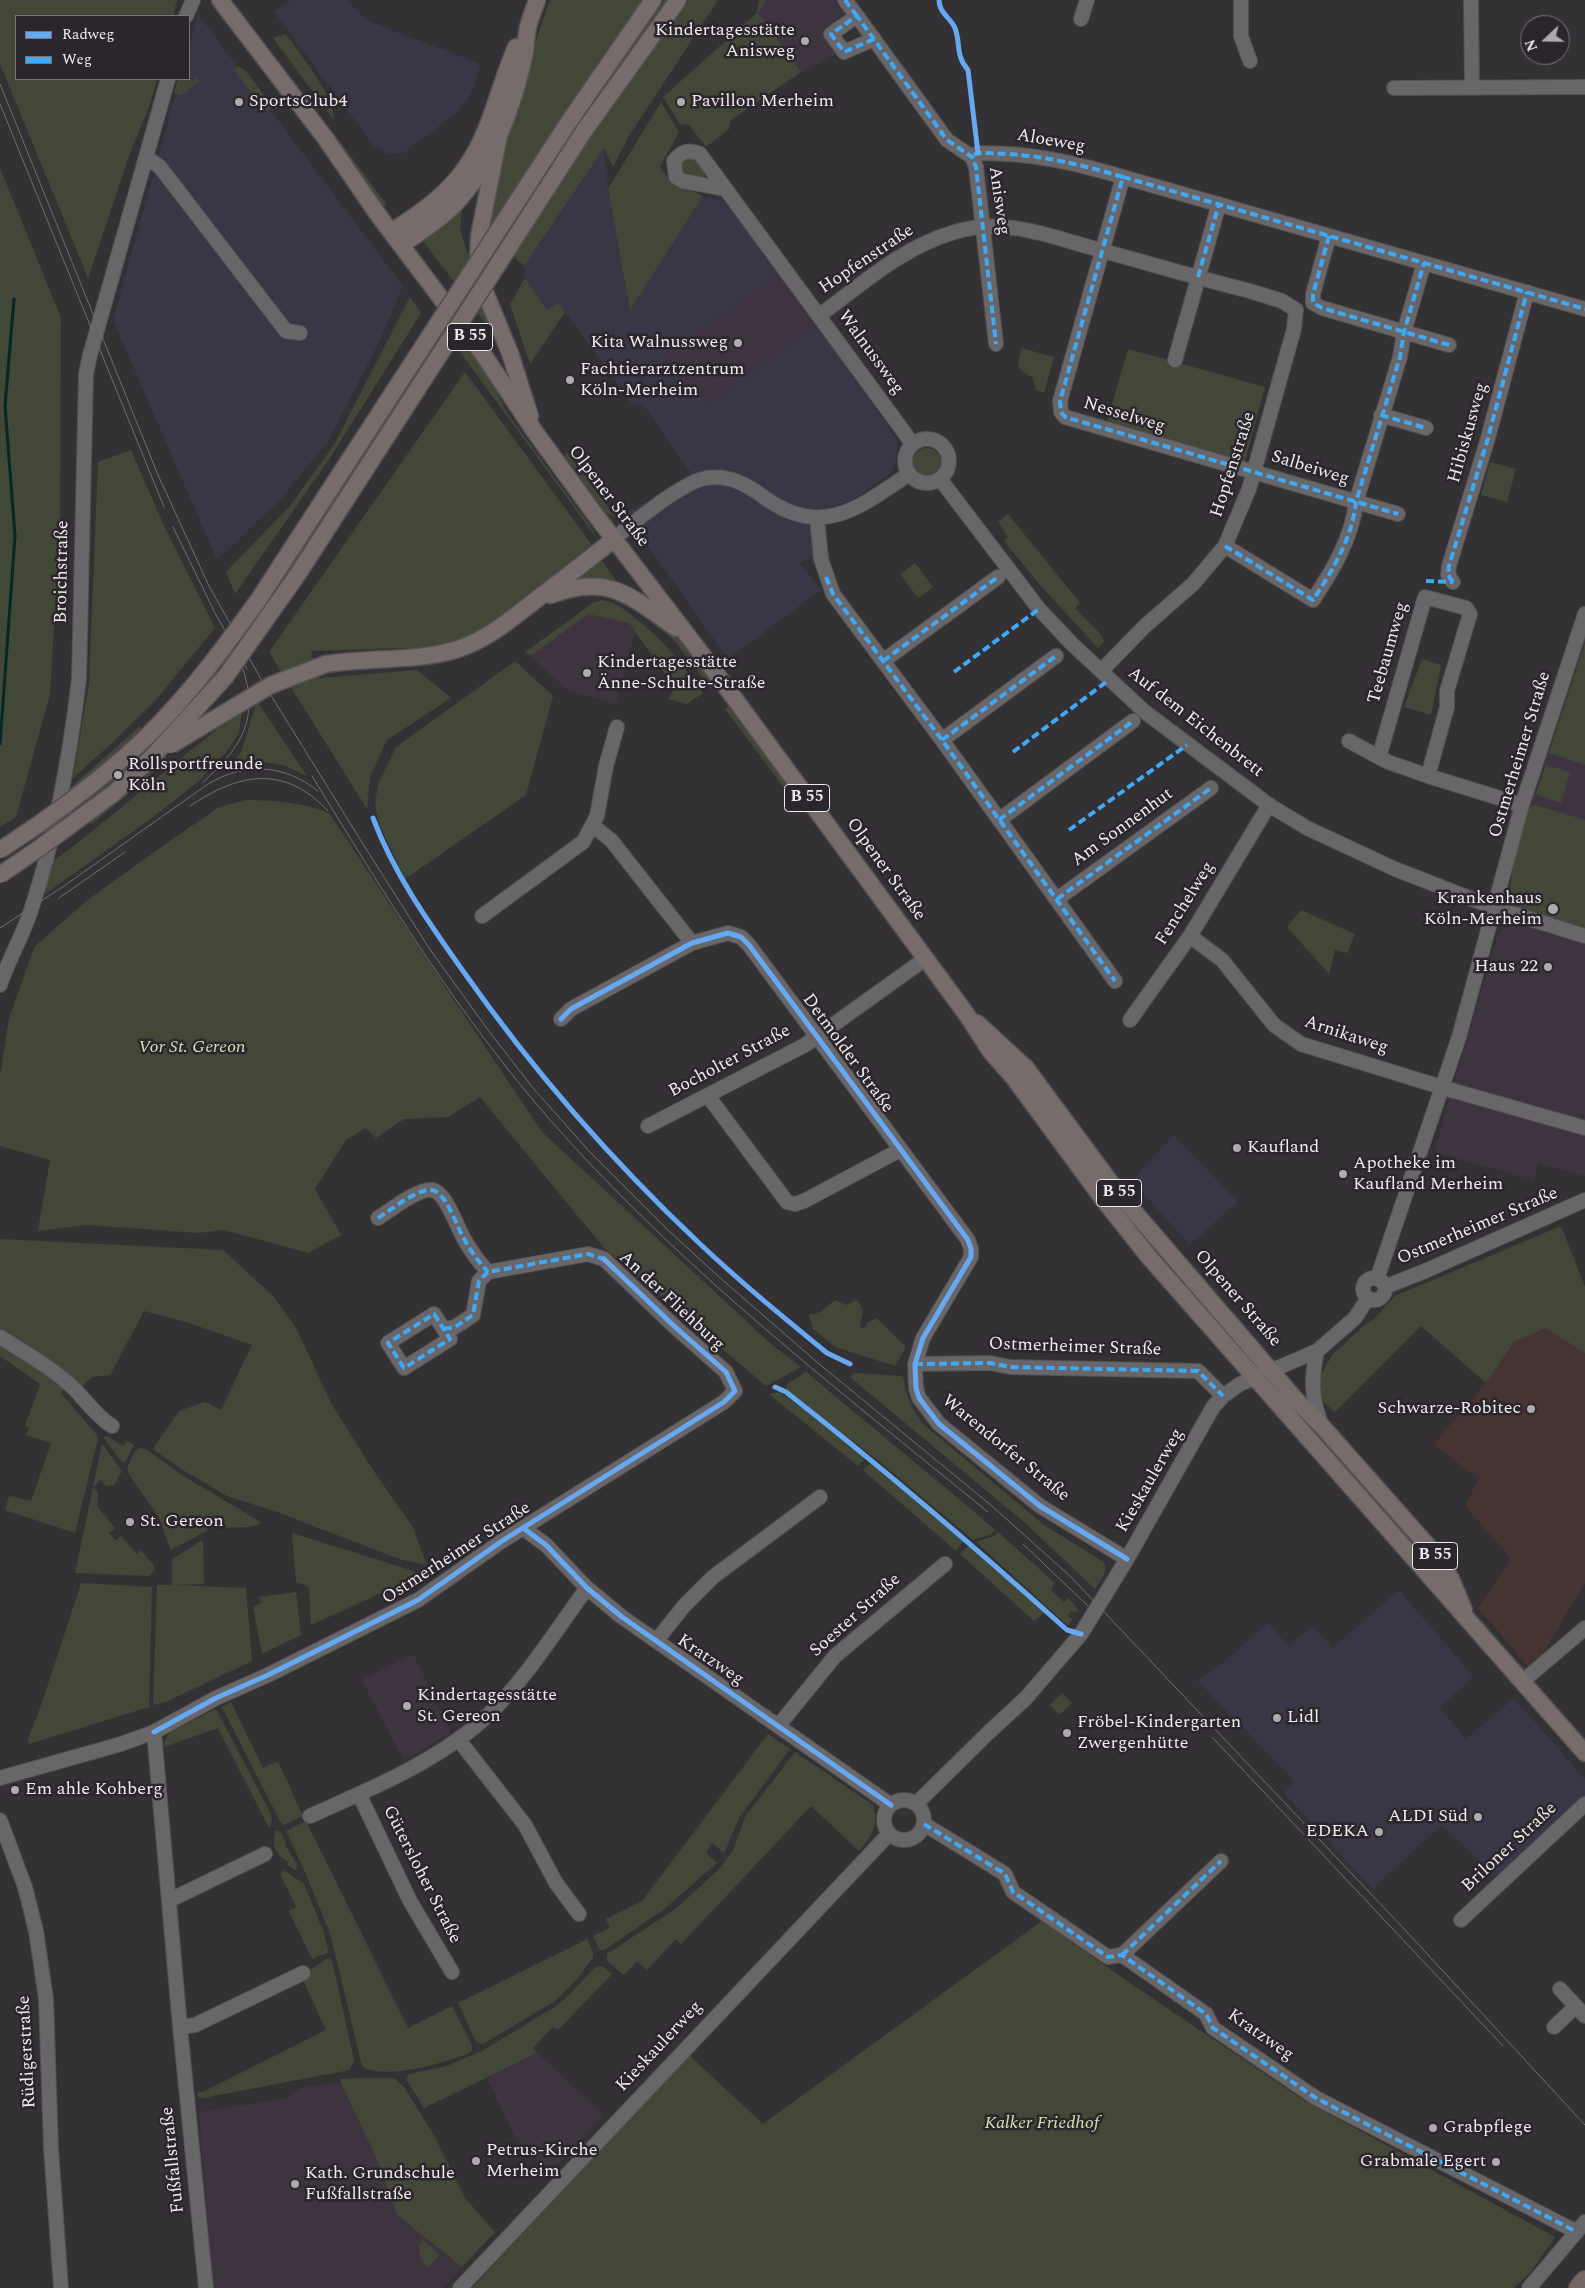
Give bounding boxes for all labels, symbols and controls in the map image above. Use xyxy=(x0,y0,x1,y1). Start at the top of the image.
legend xyxy=(15,15,190,80)
north arrow xyxy=(1520,15,1570,65)
place label: Kindertagesstätte Anisweg xyxy=(655,20,795,62)
text: Radweg xyxy=(62,23,115,46)
marker: Kindertagesstätte Anisweg xyxy=(799,35,811,47)
text: N xyxy=(1520,36,1543,54)
text: Weg xyxy=(62,48,92,71)
place label: SportsClub4 xyxy=(249,91,347,113)
place label: Pavillon Merheim xyxy=(691,91,834,113)
marker: SportsClub4 xyxy=(233,96,245,108)
marker: Pavillon Merheim xyxy=(675,96,687,108)
street label: Aloeweg xyxy=(1015,125,1087,159)
street label: Anisweg xyxy=(982,165,1014,237)
street label: Hopfenstraße xyxy=(815,220,919,300)
street label: Walnussweg xyxy=(832,306,908,400)
road number: B 55 xyxy=(448,324,492,351)
place label: Kita Walnussweg xyxy=(591,332,728,354)
marker: Kita Walnussweg xyxy=(732,337,744,349)
place label: Fachtierarztzentrum Köln-Merheim xyxy=(580,359,745,402)
marker: Fachtierarztzentrum Köln-Merheim xyxy=(564,374,576,386)
street label: Hibiskusweg xyxy=(1444,380,1494,486)
street label: Nesselweg xyxy=(1080,393,1168,439)
street label: Hopfenstraße xyxy=(1207,410,1261,520)
street label: Olpener Straße xyxy=(563,442,653,552)
street label: Salbeiweg xyxy=(1268,447,1352,491)
street label: Broichstraße xyxy=(51,520,75,624)
street label: Teebaumweg xyxy=(1364,599,1414,707)
place label: Kindertagesstätte Änne-Schulte-Straße xyxy=(597,652,765,694)
street label: Auf dem Eichenbrett xyxy=(1123,663,1267,783)
marker: Kindertagesstätte Änne-Schulte-Straße xyxy=(581,667,593,679)
street label: Ostmerheimer Straße xyxy=(1485,669,1557,841)
place label: Rollsportfreunde Köln xyxy=(128,754,263,796)
marker: Rollsportfreunde Köln xyxy=(112,769,124,781)
road number: B 55 xyxy=(784,784,830,811)
street label: Am Sonnenhut xyxy=(1068,784,1178,872)
street label: Olpener Straße xyxy=(841,814,929,926)
street label: Fenchelweg xyxy=(1152,858,1220,950)
place label: Krankenhaus Köln-Merheim xyxy=(1424,888,1542,931)
marker: Krankenhaus Köln-Merheim xyxy=(1546,902,1560,916)
place label: Haus 22 xyxy=(1474,956,1538,978)
marker: Haus 22 xyxy=(1542,961,1554,973)
street label: Detmolder Straße xyxy=(796,990,898,1118)
street label: Arnikaweg xyxy=(1301,1012,1391,1060)
street label: Bocholter Straße xyxy=(665,1021,795,1103)
park label: Vor St. Gereon xyxy=(138,1037,246,1059)
place label: Kaufland xyxy=(1247,1137,1319,1159)
marker: Kaufland xyxy=(1231,1142,1243,1154)
place label: Apotheke im Kaufland Merheim xyxy=(1353,1153,1503,1196)
marker: Apotheke im Kaufland Merheim xyxy=(1337,1168,1349,1180)
road number: B 55 xyxy=(1096,1180,1142,1206)
street label: Ostmerheimer Straße xyxy=(1394,1183,1562,1271)
street label: Olpener Straße xyxy=(1189,1246,1285,1352)
street label: An der Fliehburg xyxy=(614,1247,728,1357)
street label: Ostmerheimer Straße xyxy=(988,1334,1162,1362)
street label: Warendorfer Straße xyxy=(937,1391,1073,1507)
place label: Schwarze-Robitec xyxy=(1378,1398,1521,1420)
marker: Schwarze-Robitec xyxy=(1525,1403,1537,1415)
street label: Kieskaulerweg xyxy=(1112,1425,1190,1537)
street label: Ostmerheimer Straße xyxy=(379,1498,535,1610)
place label: St. Gereon xyxy=(140,1511,224,1533)
marker: St. Gereon xyxy=(124,1516,136,1528)
road number: B 55 xyxy=(1412,1542,1458,1570)
street label: Soester Straße xyxy=(806,1570,906,1662)
street label: Kratzweg xyxy=(672,1631,748,1691)
place label: Kindertagesstätte St. Gereon xyxy=(417,1685,557,1728)
marker: Kindertagesstätte St. Gereon xyxy=(401,1700,413,1712)
place label: Lidl xyxy=(1287,1707,1319,1729)
place label: Fröbel-Kindergarten Zwergenhütte xyxy=(1077,1712,1241,1755)
marker: Lidl xyxy=(1271,1712,1283,1724)
marker: Fröbel-Kindergarten Zwergenhütte xyxy=(1061,1727,1073,1739)
place label: Em ahle Kohberg xyxy=(25,1779,163,1801)
marker: Em ahle Kohberg xyxy=(9,1784,21,1796)
street label: Briloner Straße xyxy=(1458,1798,1562,1898)
street label: Gütersloher Straße xyxy=(377,1802,465,1948)
place label: ALDI Süd xyxy=(1388,1806,1468,1828)
marker: ALDI Süd xyxy=(1472,1811,1484,1823)
place label: EDEKA xyxy=(1306,1821,1369,1843)
marker: EDEKA xyxy=(1373,1826,1385,1838)
street label: Rüdigerstraße xyxy=(14,1995,42,2109)
street label: Kieskaulerweg xyxy=(612,1997,708,2097)
street label: Kratzweg xyxy=(1223,2005,1297,2067)
street label: Fußfallstraße xyxy=(158,2106,190,2214)
park label: Kalker Friedhof xyxy=(985,2113,1099,2135)
place label: Grabpflege xyxy=(1443,2117,1532,2139)
marker: Grabpflege xyxy=(1427,2122,1439,2134)
place label: Petrus-Kirche Merheim xyxy=(486,2140,598,2182)
place label: Grabmale Egert xyxy=(1360,2151,1486,2173)
marker: Petrus-Kirche Merheim xyxy=(470,2155,482,2167)
marker: Grabmale Egert xyxy=(1490,2156,1502,2168)
place label: Kath. Grundschule Fußfallstraße xyxy=(305,2163,455,2206)
marker: Kath. Grundschule Fußfallstraße xyxy=(289,2178,301,2190)

